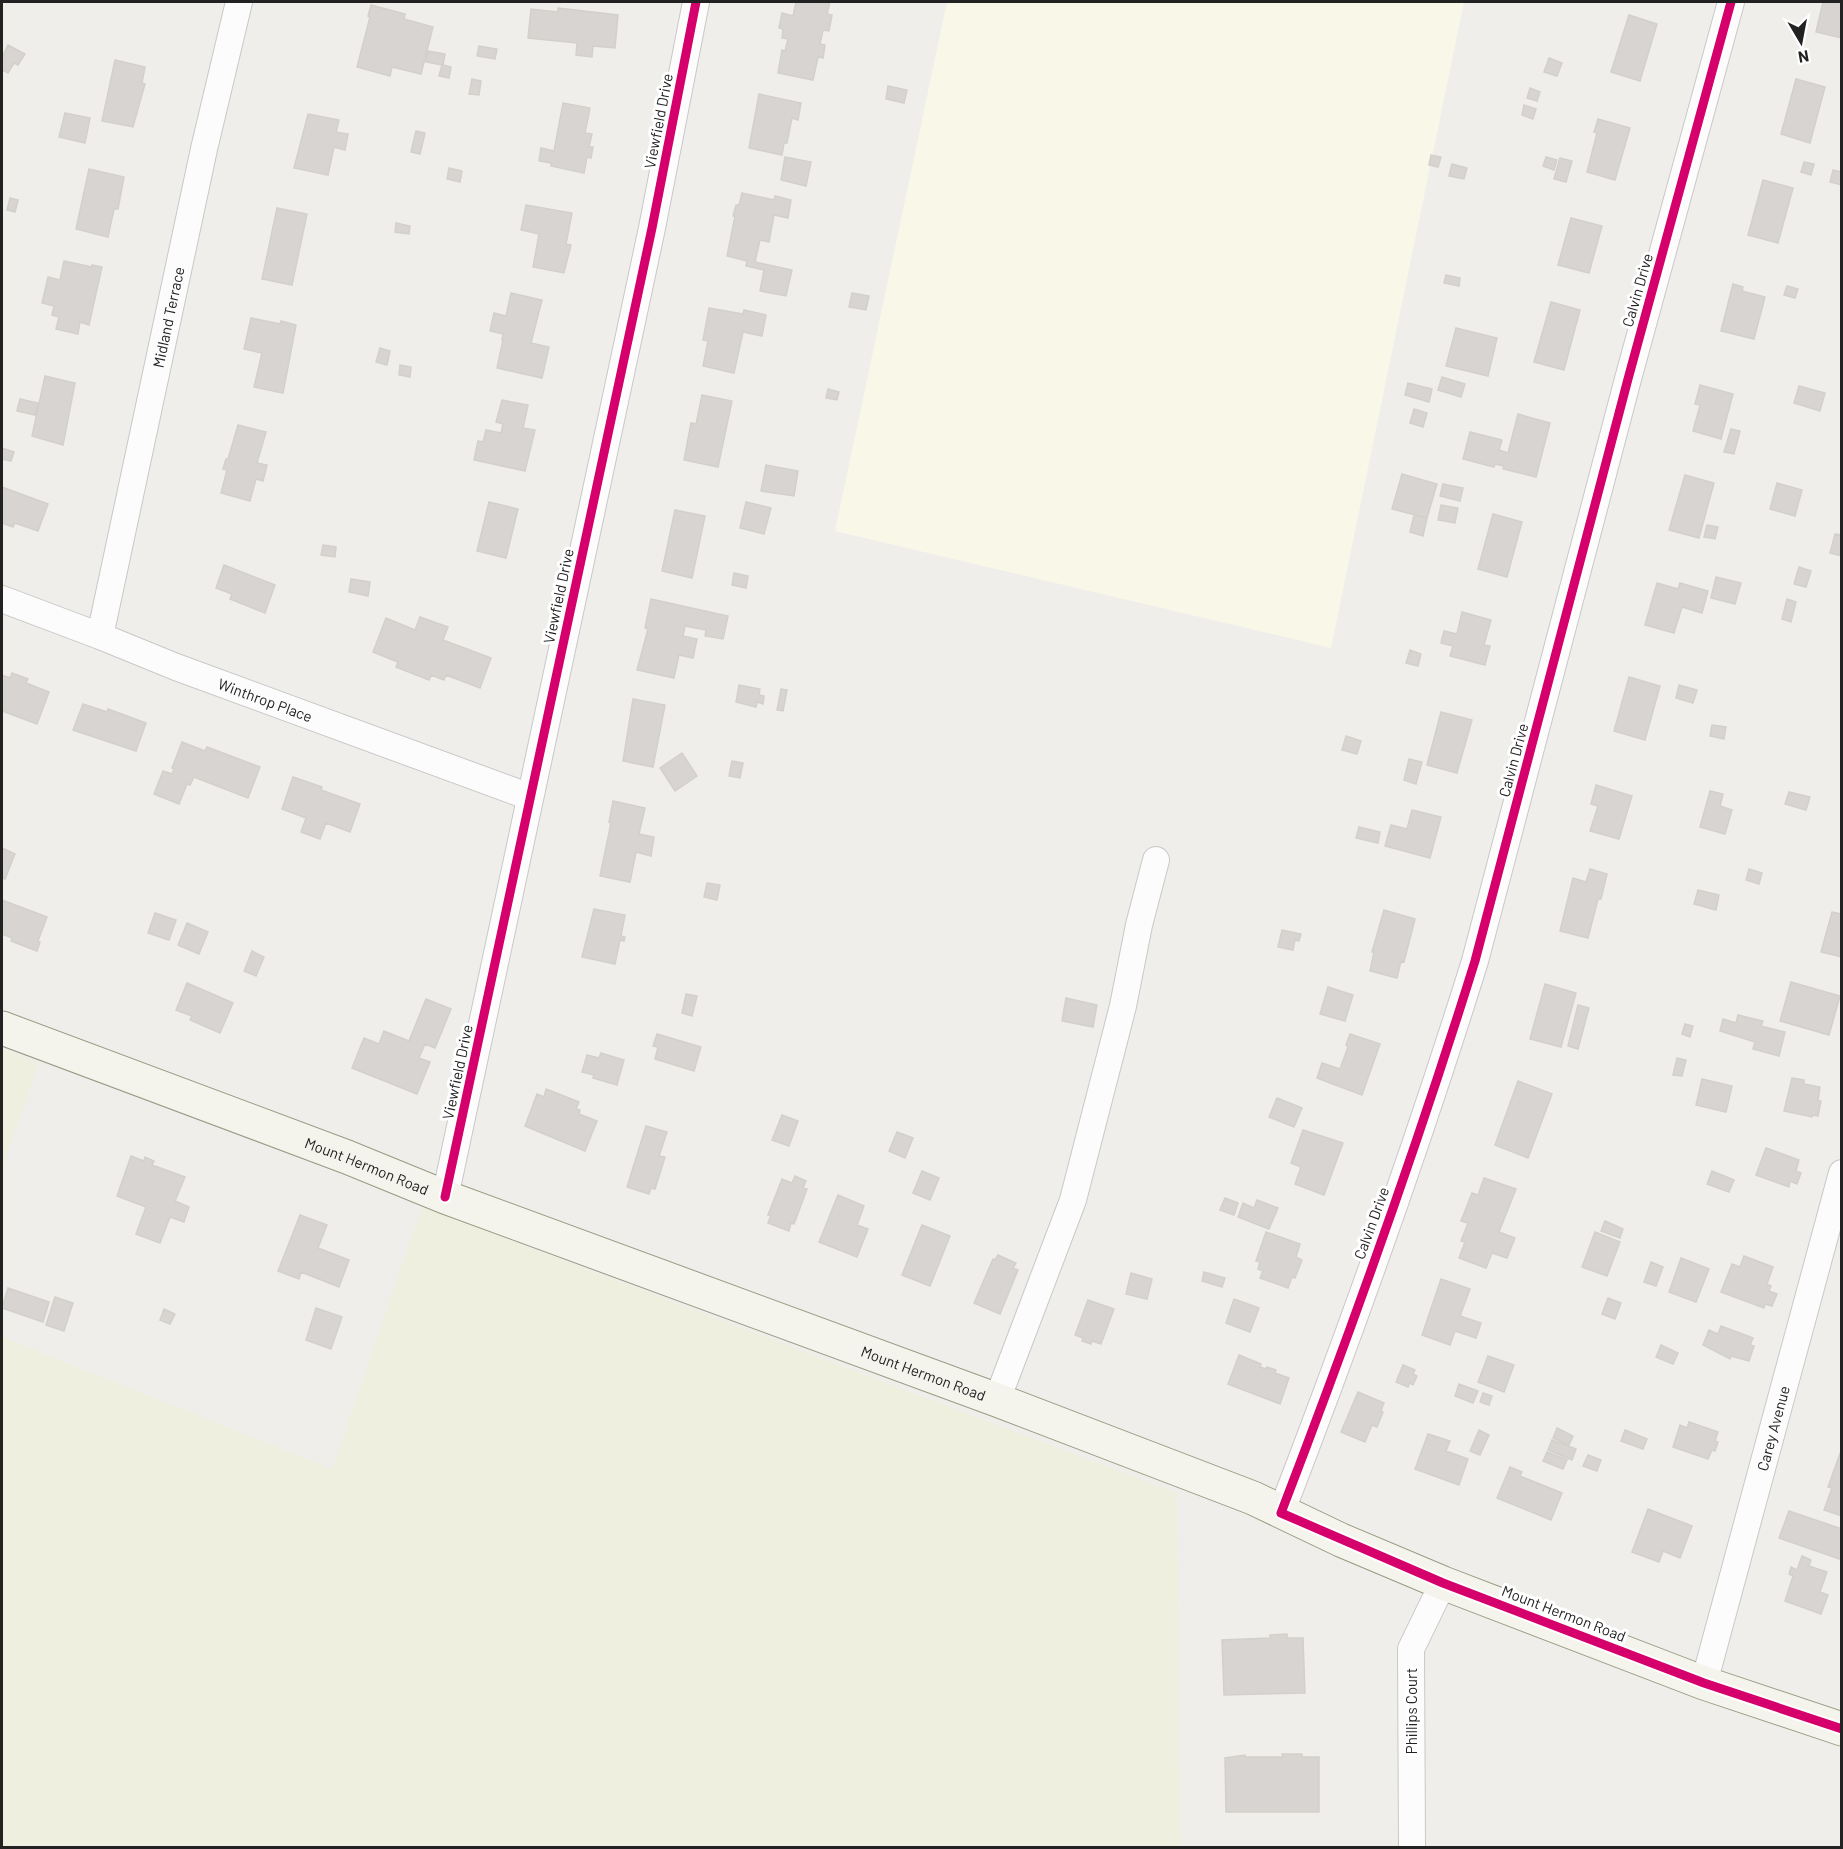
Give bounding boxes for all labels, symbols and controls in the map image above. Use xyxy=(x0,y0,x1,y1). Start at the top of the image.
north arrow xyxy=(1771,12,1831,72)
text: N xyxy=(1797,47,1811,68)
street label: Viewfield Drive xyxy=(640,72,676,170)
street label: Calvin Drive xyxy=(1618,251,1656,329)
street label: Midland Terrace xyxy=(149,265,188,369)
street label: Viewfield Drive xyxy=(539,547,577,645)
street label: Winthrop Place xyxy=(216,674,315,725)
street label: Calvin Drive xyxy=(1495,721,1531,799)
street label: Viewfield Drive xyxy=(438,1023,476,1121)
street label: Mount Hermon Road xyxy=(302,1133,431,1198)
street label: Calvin Drive xyxy=(1350,1184,1392,1262)
street label: Mount Hermon Road xyxy=(859,1342,988,1404)
street label: Carey Avenue xyxy=(1753,1384,1793,1473)
street label: Mount Hermon Road xyxy=(1499,1581,1629,1645)
street label: Phillips Court xyxy=(1402,1668,1420,1754)

